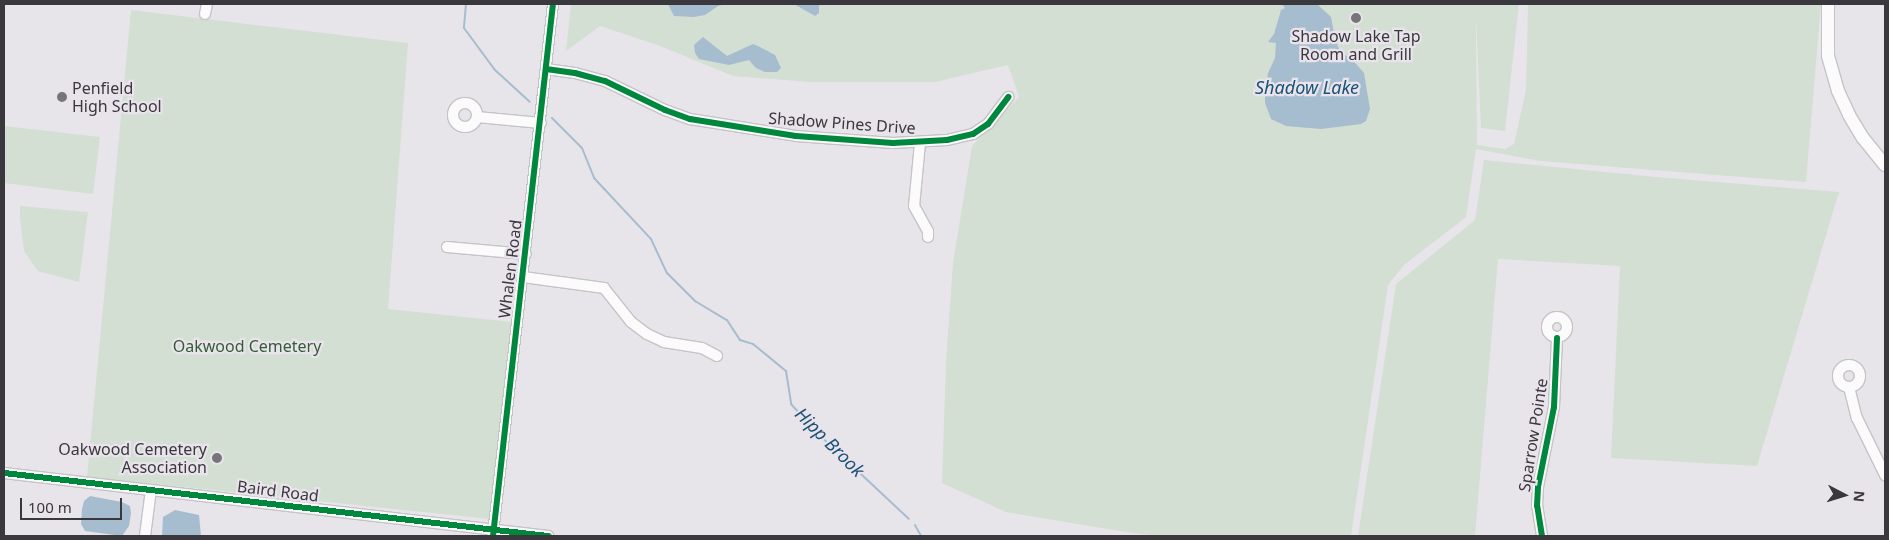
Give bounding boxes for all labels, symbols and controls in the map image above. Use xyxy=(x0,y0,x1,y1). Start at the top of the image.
marker: Shadow Lake Tap Room and Grill xyxy=(1350,12,1362,24)
place label: Shadow Lake Tap Room and Grill xyxy=(1291,26,1421,64)
water label: Shadow Lake xyxy=(1255,76,1359,98)
place label: Penfield High School xyxy=(72,78,162,116)
marker: Penfield High School xyxy=(56,91,68,103)
street label: Shadow Pines Drive xyxy=(768,108,916,138)
street label: Whalen Road xyxy=(494,219,526,319)
park label: Oakwood Cemetery xyxy=(173,336,321,356)
street label: Sparrow Pointe xyxy=(1515,377,1551,493)
water label: Hipp Brook xyxy=(791,403,869,481)
place label: Oakwood Cemetery Association xyxy=(58,439,207,477)
marker: Oakwood Cemetery Association xyxy=(211,452,223,464)
north arrow xyxy=(1819,470,1869,520)
street label: Baird Road xyxy=(236,476,320,506)
scale bar xyxy=(22,488,125,520)
text: N xyxy=(1849,490,1869,503)
text: 100 m xyxy=(28,497,72,517)

